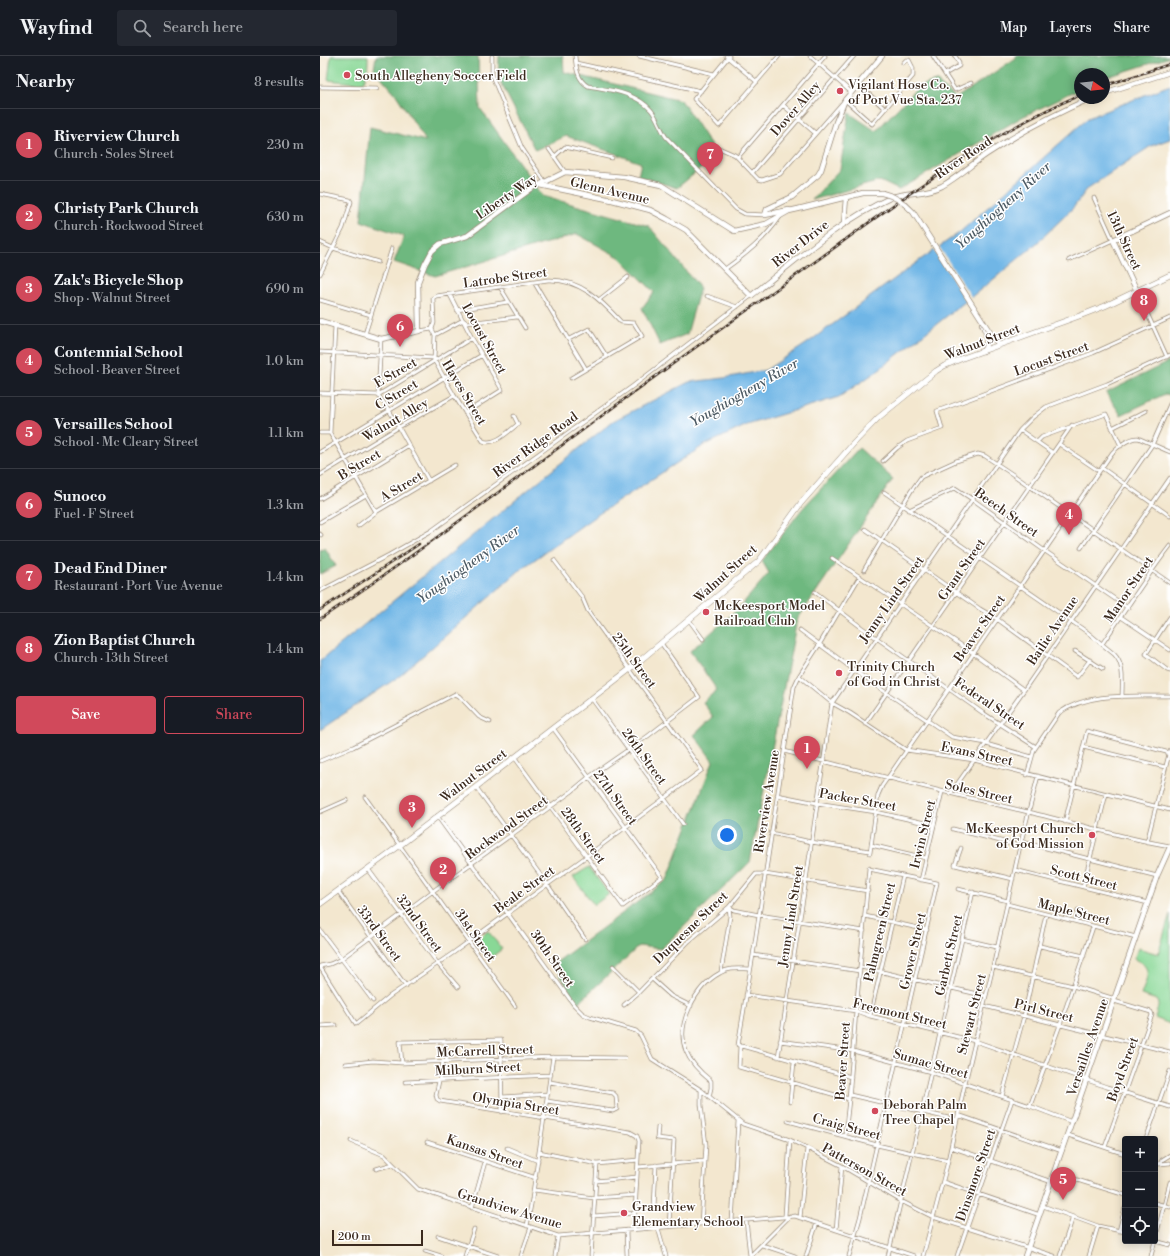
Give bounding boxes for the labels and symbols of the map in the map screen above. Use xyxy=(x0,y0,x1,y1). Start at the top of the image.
place label: South Allegheny Soccer Field xyxy=(355,68,527,84)
north arrow xyxy=(1074,68,1110,104)
marker: South Allegheny Soccer Field xyxy=(342,70,352,80)
street label: Dover Alley xyxy=(768,77,824,139)
place label: Vigilant Hose Co. of Port Vue Sta. 237 xyxy=(847,77,962,108)
marker: Vigilant Hose Co. of Port Vue Sta. 237 xyxy=(835,86,845,96)
street label: River Road xyxy=(932,133,995,183)
pin: 7 xyxy=(697,142,723,175)
water label: Youghiogheny River xyxy=(952,157,1056,253)
street label: Liberty Way xyxy=(473,170,541,223)
street label: Glenn Avenue xyxy=(568,174,651,208)
street label: 13th Street xyxy=(1103,208,1145,273)
street label: River Drive xyxy=(769,216,832,271)
street label: Latrobe Street xyxy=(462,264,548,292)
pin: 8 xyxy=(1131,288,1157,321)
street label: Locust Street xyxy=(458,300,510,377)
pin: 6 xyxy=(387,314,413,347)
street label: Walnut Street xyxy=(942,320,1023,364)
street label: Locust Street xyxy=(1012,338,1091,380)
street label: E Street xyxy=(371,354,420,392)
water label: Youghiogheny River xyxy=(687,354,803,431)
street label: Hayes Street xyxy=(438,357,490,428)
street label: C Street xyxy=(372,376,421,414)
street label: Walnut Alley xyxy=(359,394,432,446)
street label: River Ridge Road xyxy=(490,408,582,481)
street label: B Street xyxy=(334,446,384,484)
street label: A Street xyxy=(376,468,426,506)
street label: Beech Street xyxy=(971,484,1042,541)
pin: 4 xyxy=(1056,502,1082,535)
water label: Youghiogheny River xyxy=(414,521,524,608)
street label: Grant Street xyxy=(935,535,989,604)
street label: Walnut Street xyxy=(690,541,761,607)
street label: Jenny Lind Street xyxy=(855,553,928,647)
street label: Manor Street xyxy=(1101,553,1157,626)
street label: Beaver Street xyxy=(950,591,1009,666)
street label: Bailie Avenue xyxy=(1023,592,1082,669)
place label: McKeesport Model Railroad Club xyxy=(714,598,825,629)
marker: McKeesport Model Railroad Club xyxy=(701,607,711,617)
street label: 25th Street xyxy=(609,630,660,692)
place label: Trinity Church of God in Christ xyxy=(847,659,941,690)
marker: Trinity Church of God in Christ xyxy=(834,668,844,678)
street label: Federal Street xyxy=(951,674,1028,734)
street label: 26th Street xyxy=(618,725,670,788)
pin: 1 xyxy=(794,736,820,769)
street label: Evans Street xyxy=(939,739,1015,769)
street label: Walnut Street xyxy=(436,745,510,807)
street label: Riverview Avenue xyxy=(751,748,783,854)
street label: 27th Street xyxy=(590,767,641,829)
street label: Soles Street xyxy=(943,776,1015,808)
street label: Packer Street xyxy=(818,785,898,815)
street label: Rockwood Street xyxy=(462,792,551,863)
pin: 3 xyxy=(399,795,425,828)
street label: Irwin Street xyxy=(907,798,939,870)
street label: 28th Street xyxy=(557,804,609,867)
place label: McKeesport Church of God Mission xyxy=(966,821,1084,852)
your location xyxy=(717,825,737,845)
marker: McKeesport Church of God Mission xyxy=(1087,830,1097,840)
pin: 2 xyxy=(430,857,456,890)
street label: Beale Street xyxy=(490,862,558,918)
street label: Scott Street xyxy=(1049,862,1119,894)
street label: Jenny Lind Street xyxy=(775,864,807,969)
street label: Palmgreen Street xyxy=(861,881,899,983)
street label: Duquesne Street xyxy=(650,888,732,967)
street label: 32nd Street xyxy=(393,891,446,956)
street label: Maple Street xyxy=(1036,895,1112,929)
street label: 33rd Street xyxy=(354,902,405,965)
street label: 31st Street xyxy=(451,906,499,965)
street label: Grover Street xyxy=(896,911,930,991)
street label: Garbett Street xyxy=(932,913,966,997)
street label: 30th Street xyxy=(527,927,578,991)
street label: Stewart Street xyxy=(954,972,990,1056)
street label: Freemont Street xyxy=(851,995,949,1033)
street label: Pirl Street xyxy=(1013,996,1075,1026)
street label: Versailles Avenue xyxy=(1063,996,1112,1099)
street label: Beaver Street xyxy=(832,1021,854,1102)
street label: Boyd Street xyxy=(1104,1034,1142,1105)
street label: McCarrell Street xyxy=(436,1041,534,1061)
street label: Sumac Street xyxy=(891,1046,971,1082)
street label: Milburn Street xyxy=(435,1059,522,1079)
street label: Olympia Street xyxy=(471,1089,561,1119)
place label: Deborah Palm Tree Chapel xyxy=(883,1097,968,1128)
marker: Deborah Palm Tree Chapel xyxy=(870,1106,880,1116)
street label: Craig Street xyxy=(811,1110,883,1144)
street label: Dinsmore Street xyxy=(953,1127,999,1224)
street label: Kansas Street xyxy=(444,1131,526,1173)
street label: Patterson Street xyxy=(819,1140,910,1200)
pin: 5 xyxy=(1050,1167,1076,1200)
street label: Grandview Avenue xyxy=(455,1185,564,1233)
place label: Grandview Elementary School xyxy=(632,1199,744,1230)
marker: Grandview Elementary School xyxy=(619,1208,629,1218)
scale bar xyxy=(332,1228,423,1247)

